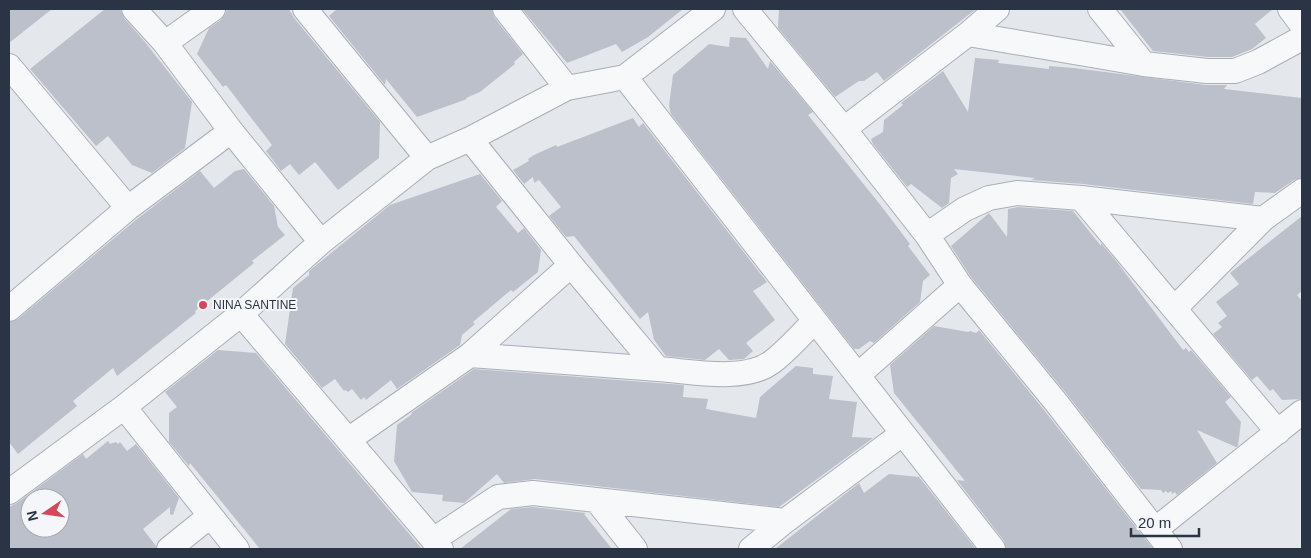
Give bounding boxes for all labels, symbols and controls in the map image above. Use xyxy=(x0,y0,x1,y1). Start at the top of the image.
place label: NINA SANTINE xyxy=(213,298,296,312)
marker: NINA SANTINE xyxy=(197,299,209,311)
north arrow xyxy=(20,488,70,538)
scale bar xyxy=(1131,506,1198,538)
text: N xyxy=(23,509,41,523)
text: 20 m xyxy=(1138,514,1171,531)

